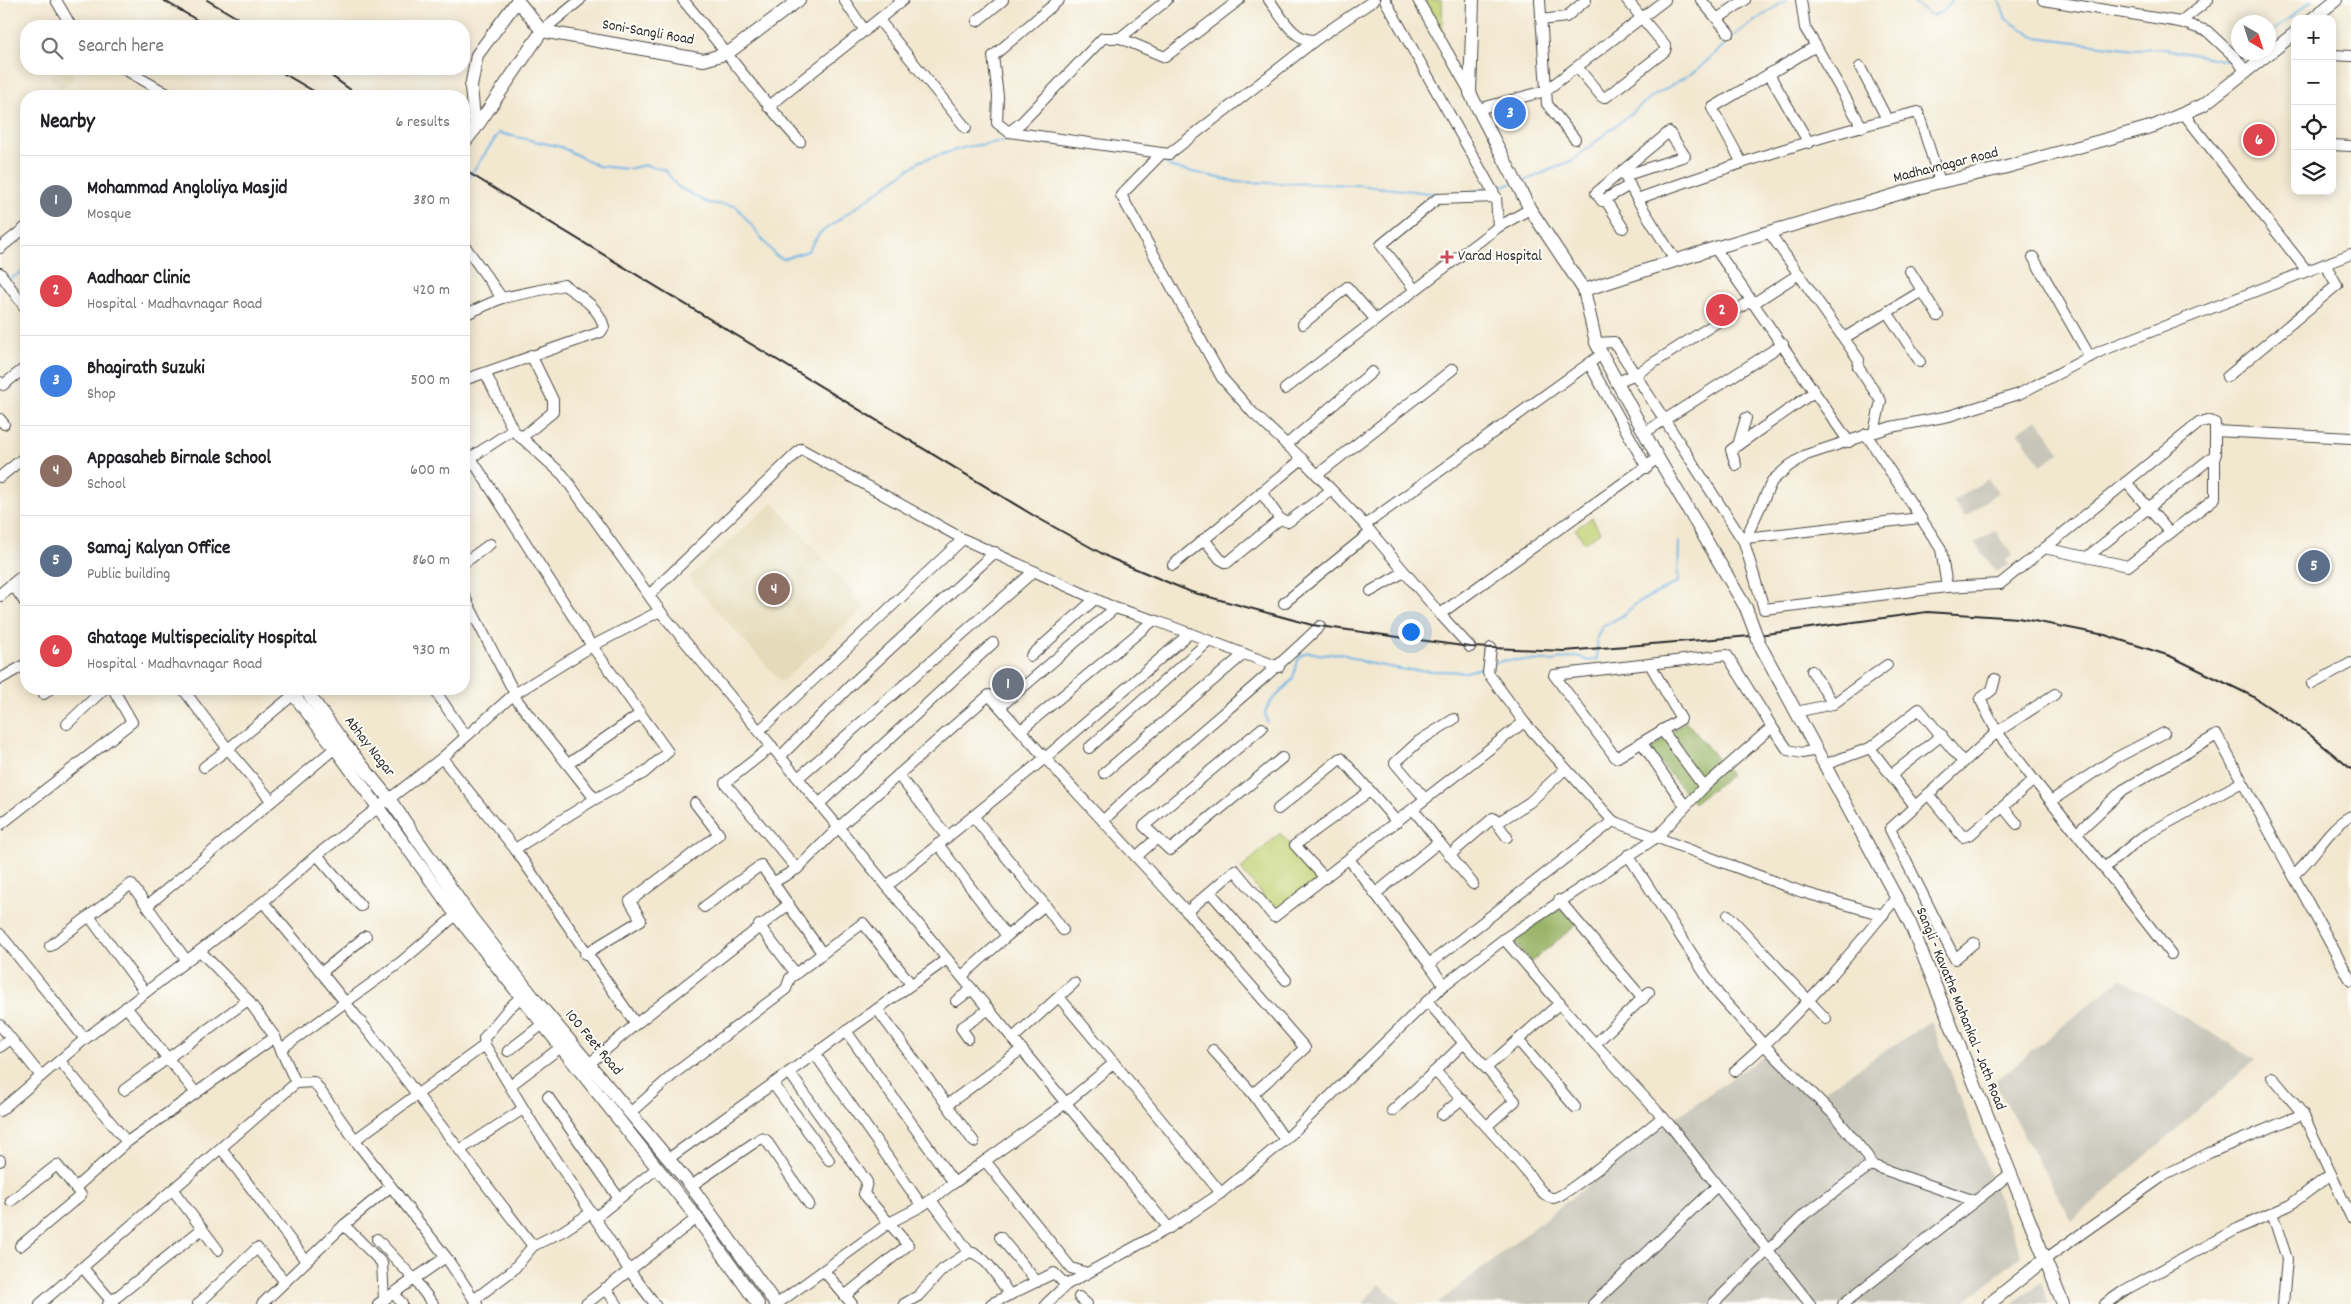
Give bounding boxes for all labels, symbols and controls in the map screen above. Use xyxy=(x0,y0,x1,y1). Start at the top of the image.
street label: Soni-Sangli Road xyxy=(600,14,696,52)
north arrow xyxy=(2231,15,2276,60)
map controls xyxy=(2291,15,2336,195)
button: + xyxy=(2291,15,2336,60)
search box xyxy=(20,20,470,75)
icon: search xyxy=(38,34,66,62)
text: Search here xyxy=(78,34,164,61)
button: − xyxy=(2291,60,2336,105)
pin: 3 xyxy=(1494,94,1526,132)
button: locate xyxy=(2291,105,2336,150)
text: Nearby xyxy=(40,108,95,138)
text: 6 results xyxy=(395,111,450,134)
pin: 6 xyxy=(2243,121,2275,159)
street label: Madhavnagar Road xyxy=(1891,142,2001,190)
button: layers xyxy=(2291,150,2336,195)
text: Mohammad Angloliya Masjid xyxy=(87,176,287,203)
text: 1 xyxy=(54,189,58,212)
text: 380 m xyxy=(413,189,450,212)
text: Mosque xyxy=(87,203,131,226)
place label: Varad Hospital xyxy=(1458,246,1542,268)
marker: Varad Hospital xyxy=(1440,250,1454,264)
text: Aadhaar Clinic xyxy=(87,266,190,293)
text: 2 xyxy=(53,279,60,302)
text: 420 m xyxy=(413,279,450,302)
pin: 2 xyxy=(1706,291,1738,329)
text: Hospital · Madhavnagar Road xyxy=(87,293,262,316)
text: Bhagirath Suzuki xyxy=(87,356,205,383)
text: 3 xyxy=(52,369,60,392)
text: 500 m xyxy=(410,369,450,392)
text: Shop xyxy=(87,383,116,406)
text: Appasaheb Birnale School xyxy=(87,446,271,473)
text: 4 xyxy=(53,459,59,482)
text: 600 m xyxy=(410,459,450,482)
text: School xyxy=(87,473,126,496)
text: Samaj Kalyan Office xyxy=(87,536,230,563)
pin: 5 xyxy=(2298,547,2330,585)
text: 5 xyxy=(52,549,60,572)
text: 860 m xyxy=(412,549,450,572)
text: Public building xyxy=(87,563,170,586)
pin: 4 xyxy=(758,570,790,608)
your location xyxy=(1398,619,1424,645)
text: Ghatage Multispeciality Hospital xyxy=(87,626,317,653)
text: 6 xyxy=(52,639,60,662)
text: 930 m xyxy=(412,639,450,662)
text: Hospital · Madhavnagar Road xyxy=(87,653,262,676)
pin: 1 xyxy=(992,665,1024,703)
street label: Abhay Nagar xyxy=(338,712,400,782)
street label: Sangli - Kavathe Mahankal - Jath Road xyxy=(1909,904,2011,1114)
street label: 100 Feet Road xyxy=(559,1005,627,1081)

